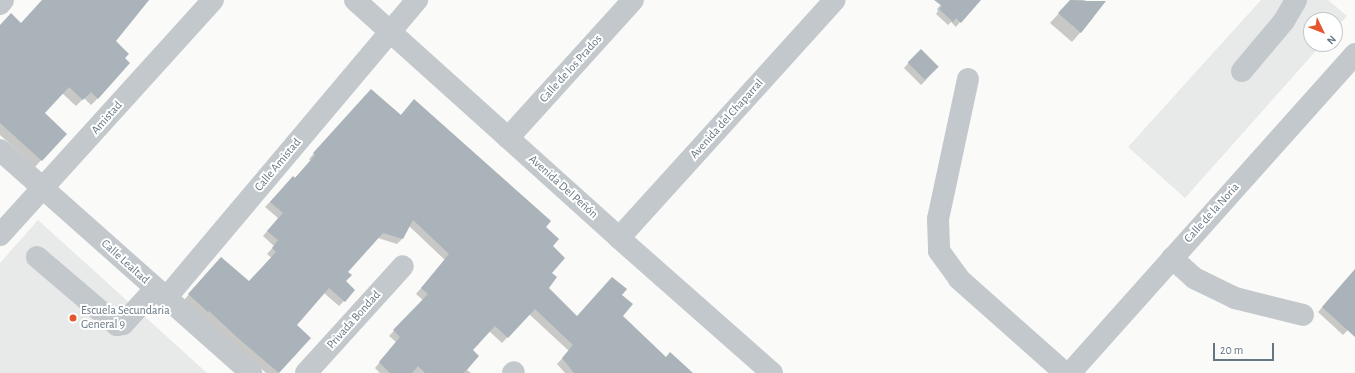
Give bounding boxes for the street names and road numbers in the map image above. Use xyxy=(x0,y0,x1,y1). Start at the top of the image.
street label: Calle de los Prados xyxy=(537,32,605,106)
street label: Avenida del Chaparral xyxy=(687,76,767,162)
street label: Amistad xyxy=(88,99,126,137)
street label: Calle Amistad xyxy=(252,136,304,194)
street label: Avenida Del Peñón xyxy=(526,152,600,222)
street label: Calle de la Noria xyxy=(1181,180,1243,246)
street label: Calle Lealtad xyxy=(98,237,152,287)
street label: Privada Bondad xyxy=(324,288,384,352)

